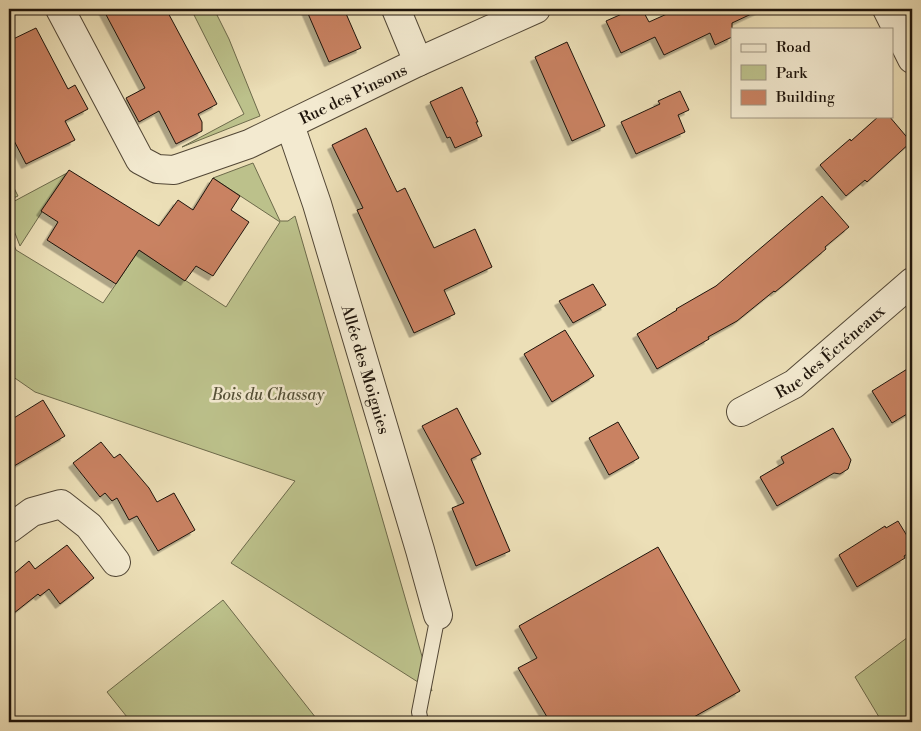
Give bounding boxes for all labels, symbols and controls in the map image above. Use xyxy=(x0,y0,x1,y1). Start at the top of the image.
legend xyxy=(731,28,894,118)
text: Road xyxy=(776,38,811,57)
street label: Rue des Pinsons xyxy=(296,60,411,129)
text: Park xyxy=(776,64,808,83)
text: Building xyxy=(775,88,835,107)
street label: Rue des Écréneaux xyxy=(772,301,890,403)
street label: Allée des Moignies xyxy=(336,302,394,437)
park label: Bois du Chassay xyxy=(211,385,325,405)

